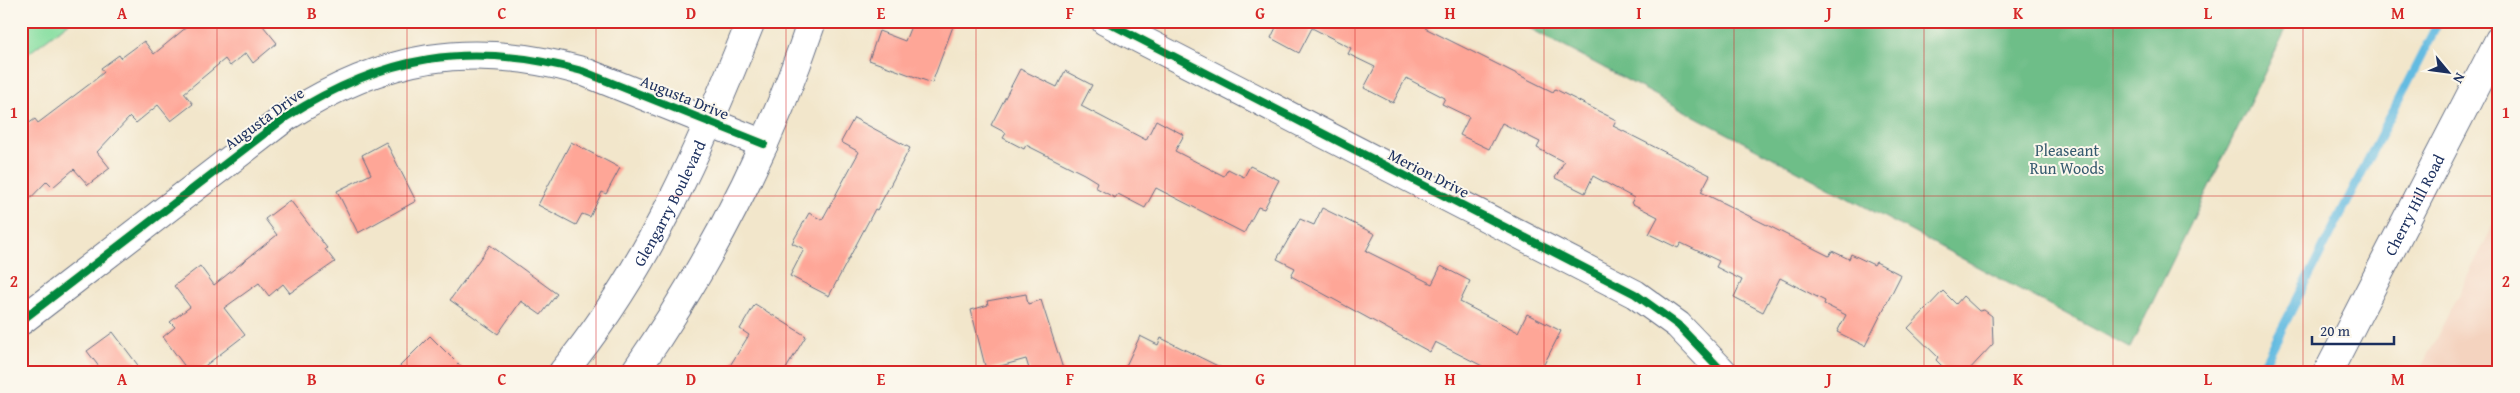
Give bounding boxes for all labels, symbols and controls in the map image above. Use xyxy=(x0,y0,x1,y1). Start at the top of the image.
text: A xyxy=(117,1,128,25)
text: B xyxy=(307,1,317,25)
text: C xyxy=(497,1,507,25)
text: D xyxy=(686,1,696,25)
text: E xyxy=(877,1,886,25)
text: F xyxy=(1066,1,1074,25)
text: G xyxy=(1255,1,1265,25)
text: H xyxy=(1444,1,1456,25)
text: I xyxy=(1636,1,1642,25)
text: J xyxy=(1823,1,1832,25)
text: K xyxy=(2013,1,2024,25)
text: L xyxy=(2204,1,2213,25)
text: M xyxy=(2391,1,2405,25)
north arrow xyxy=(2422,48,2472,98)
street label: Augusta Drive xyxy=(637,68,733,126)
text: N xyxy=(2448,69,2470,88)
street label: Augusta Drive xyxy=(219,81,309,155)
text: 1 xyxy=(10,100,18,124)
text: 1 xyxy=(2502,100,2510,124)
street label: Glengarry Boulevard xyxy=(627,136,712,271)
park label: Pleaseant Run Woods xyxy=(2030,138,2104,180)
street label: Merion Drive xyxy=(1384,142,1474,204)
street label: Cherry Hill Road xyxy=(2378,150,2450,260)
text: 2 xyxy=(10,269,18,293)
text: 2 xyxy=(2502,269,2510,293)
scale bar xyxy=(2312,313,2395,345)
text: 20 m xyxy=(2320,320,2351,341)
text: A xyxy=(117,367,128,391)
text: B xyxy=(307,367,317,391)
text: C xyxy=(497,367,507,391)
text: D xyxy=(686,367,696,391)
text: E xyxy=(877,367,886,391)
text: F xyxy=(1066,367,1074,391)
text: G xyxy=(1255,367,1265,391)
text: H xyxy=(1444,367,1456,391)
text: I xyxy=(1636,367,1642,391)
text: J xyxy=(1823,367,1832,391)
text: K xyxy=(2013,367,2024,391)
text: L xyxy=(2204,367,2213,391)
text: M xyxy=(2391,367,2405,391)

